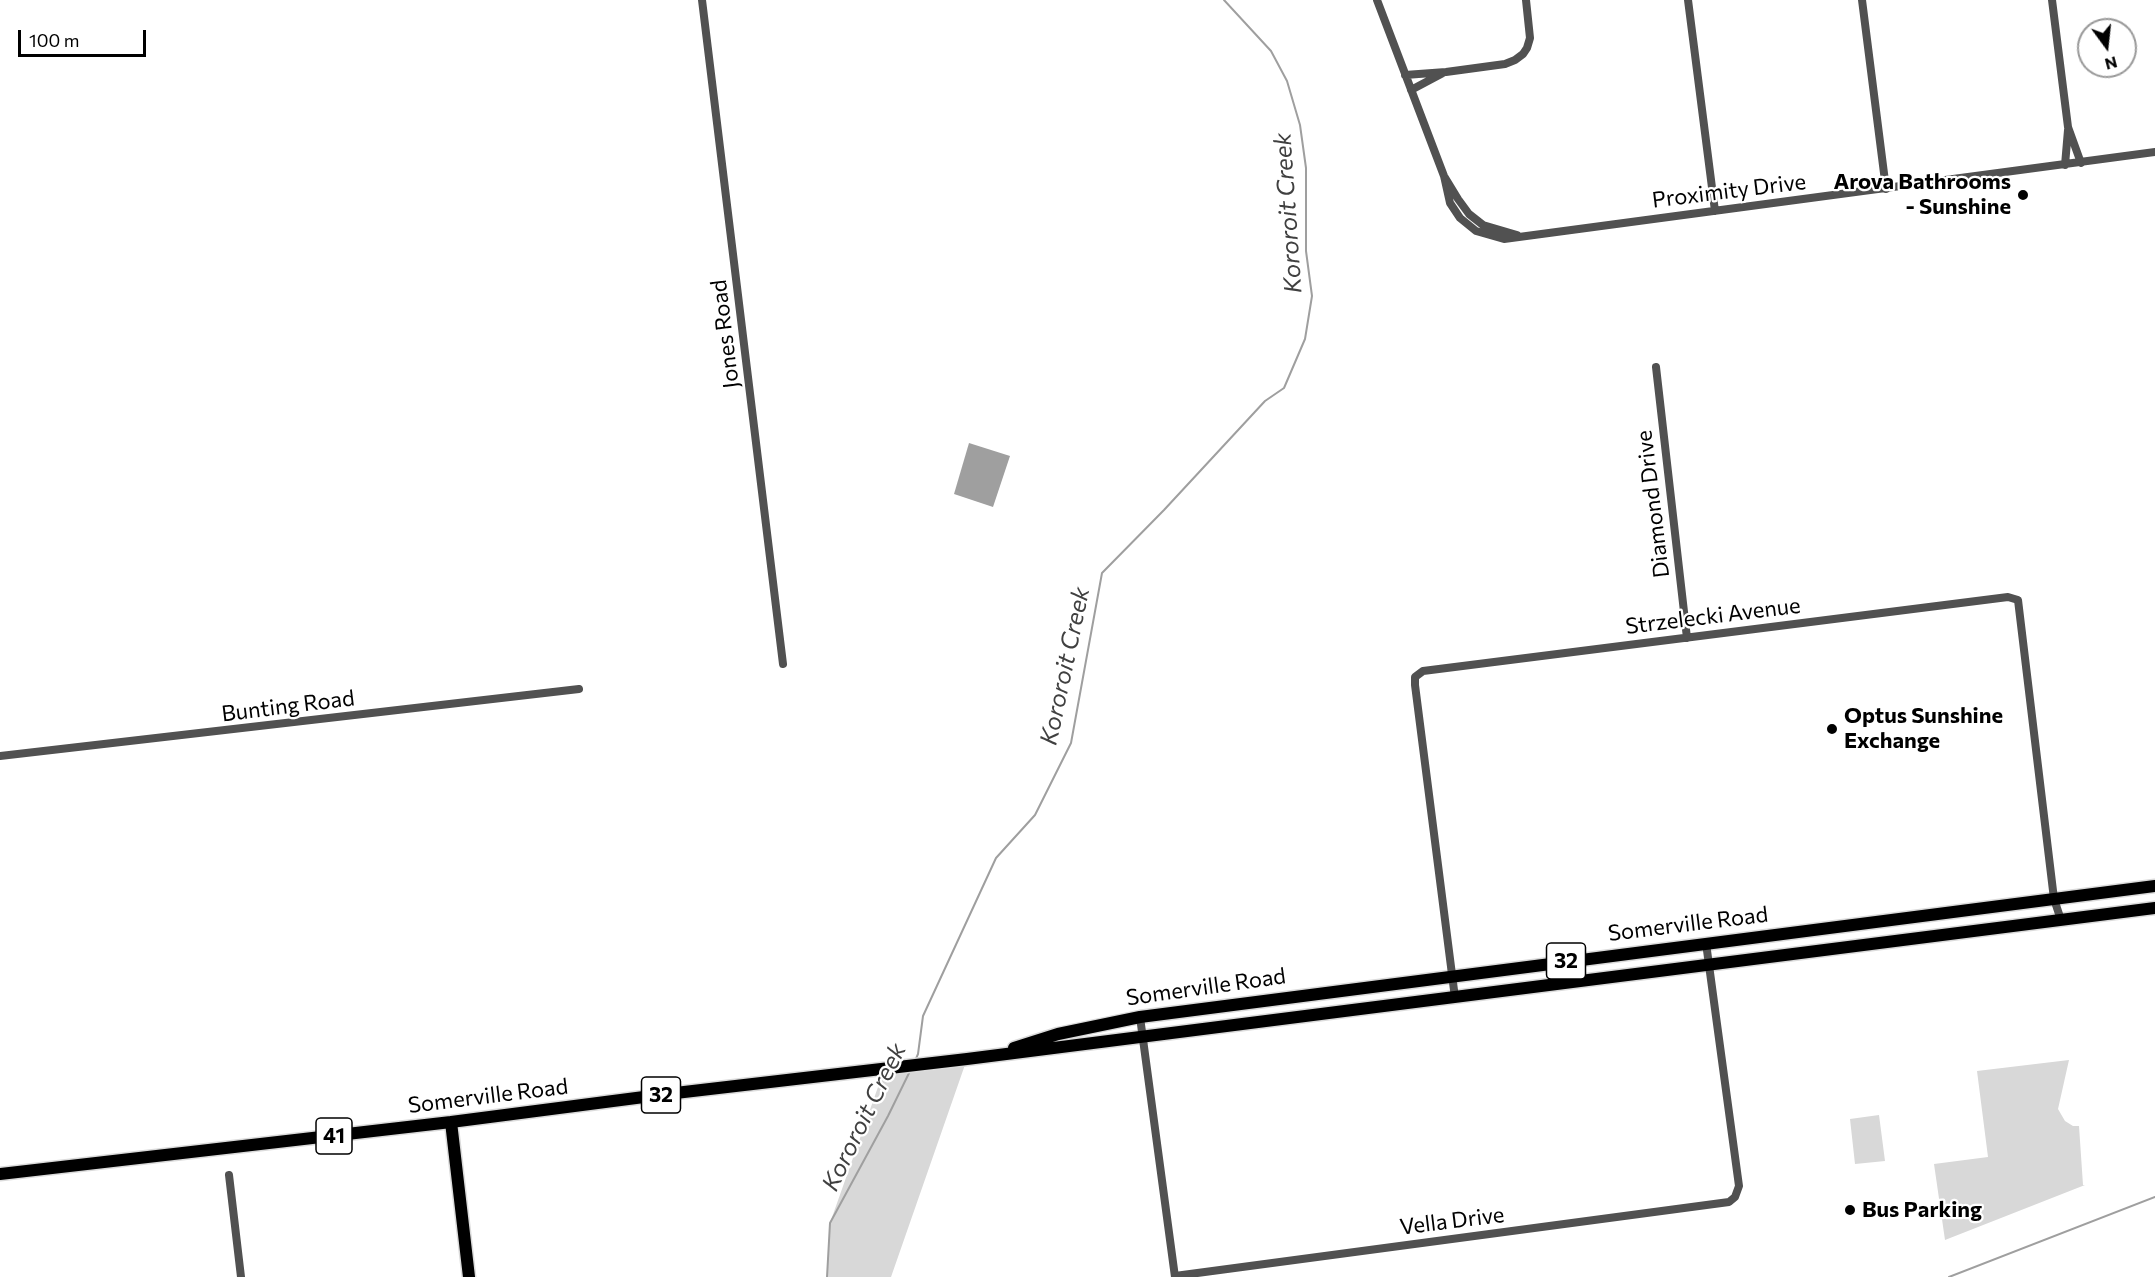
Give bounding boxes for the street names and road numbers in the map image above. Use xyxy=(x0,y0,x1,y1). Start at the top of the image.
street label: Proximity Drive xyxy=(1651,168,1807,214)
street label: Jones Road xyxy=(705,278,745,390)
street label: Diamond Drive xyxy=(1631,429,1675,579)
street label: Strzelecki Avenue xyxy=(1624,592,1802,640)
street label: Bunting Road xyxy=(220,685,356,727)
street label: Somerville Road xyxy=(1607,901,1769,947)
road number: 32 xyxy=(1546,943,1586,979)
street label: Somerville Road xyxy=(1124,963,1288,1011)
street label: Somerville Road xyxy=(407,1073,569,1119)
road number: 32 xyxy=(642,1077,680,1113)
road number: 41 xyxy=(316,1118,352,1154)
street label: Vella Drive xyxy=(1398,1201,1506,1241)

